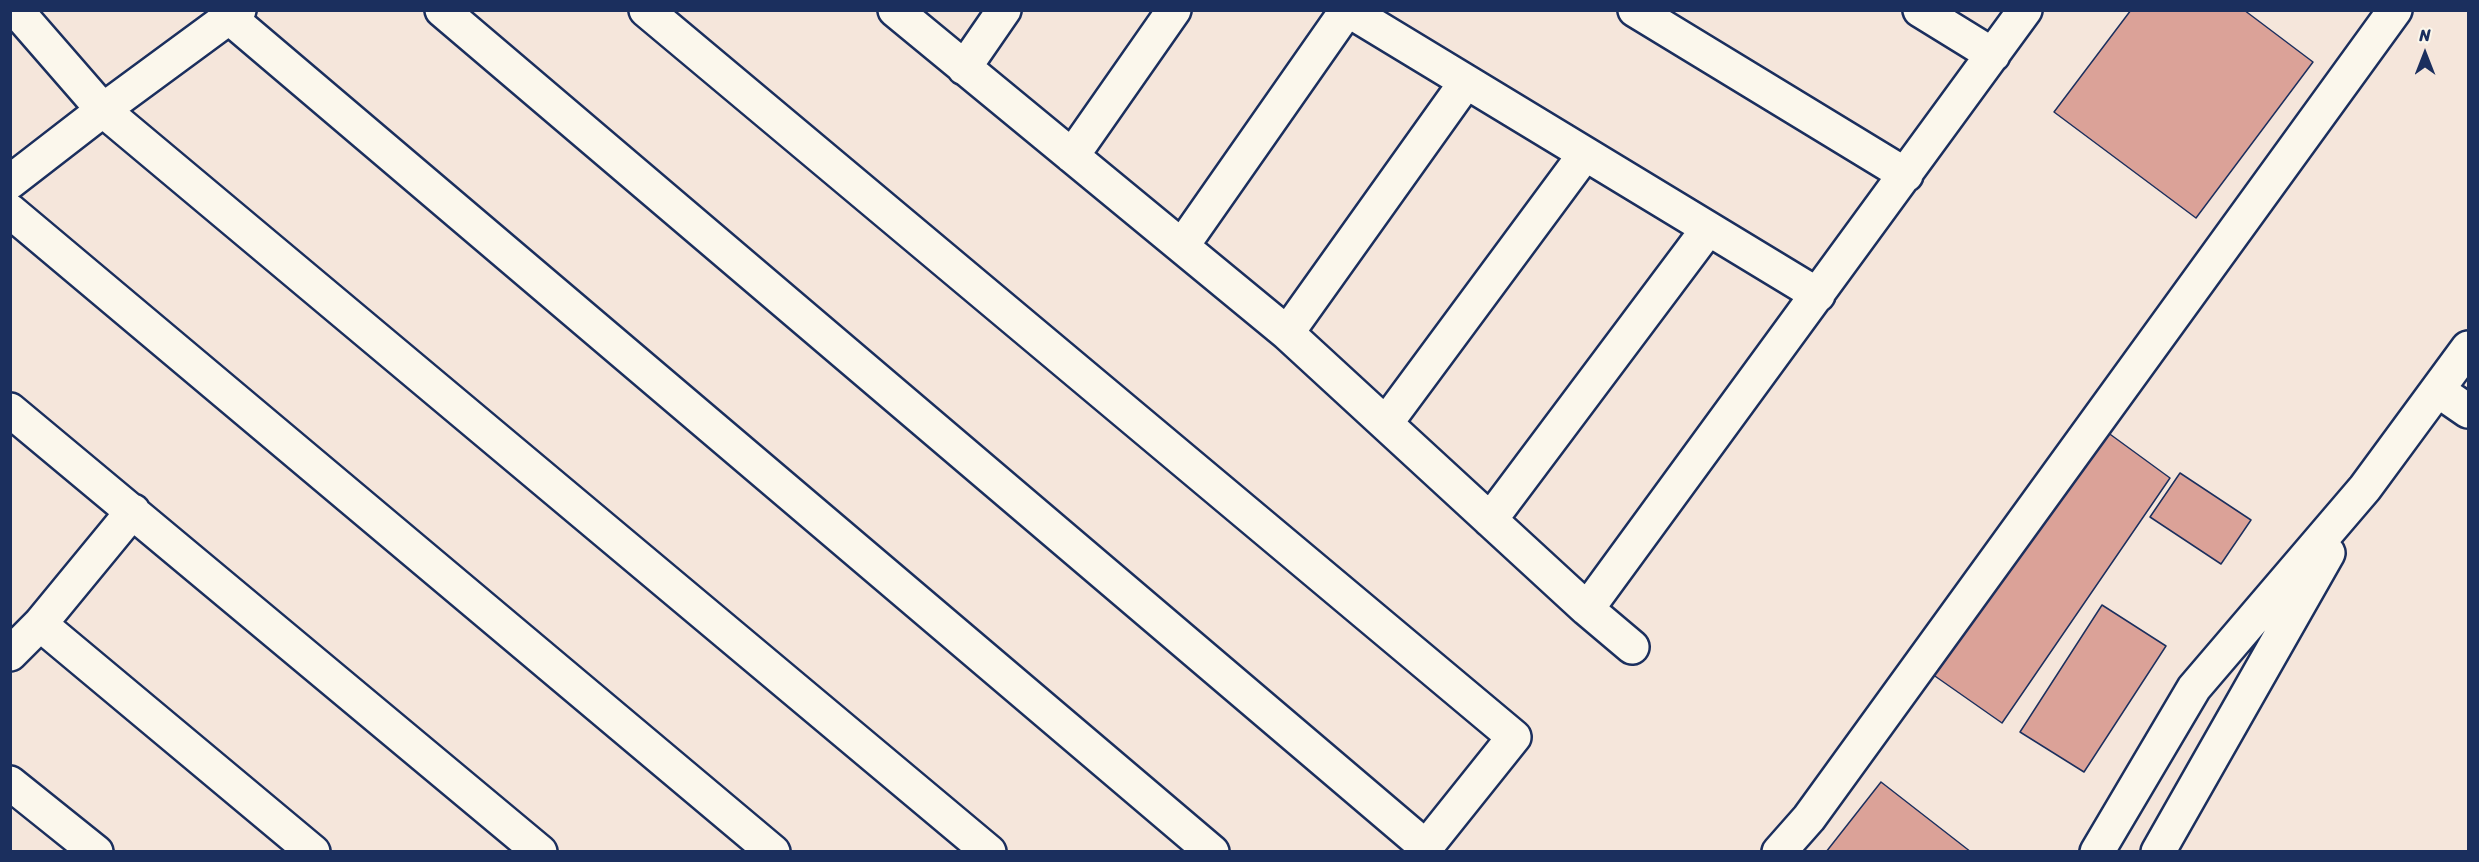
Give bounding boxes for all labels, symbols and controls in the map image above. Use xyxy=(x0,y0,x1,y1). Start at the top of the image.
text: N xyxy=(2419,21,2431,50)
north arrow xyxy=(2395,24,2455,84)

